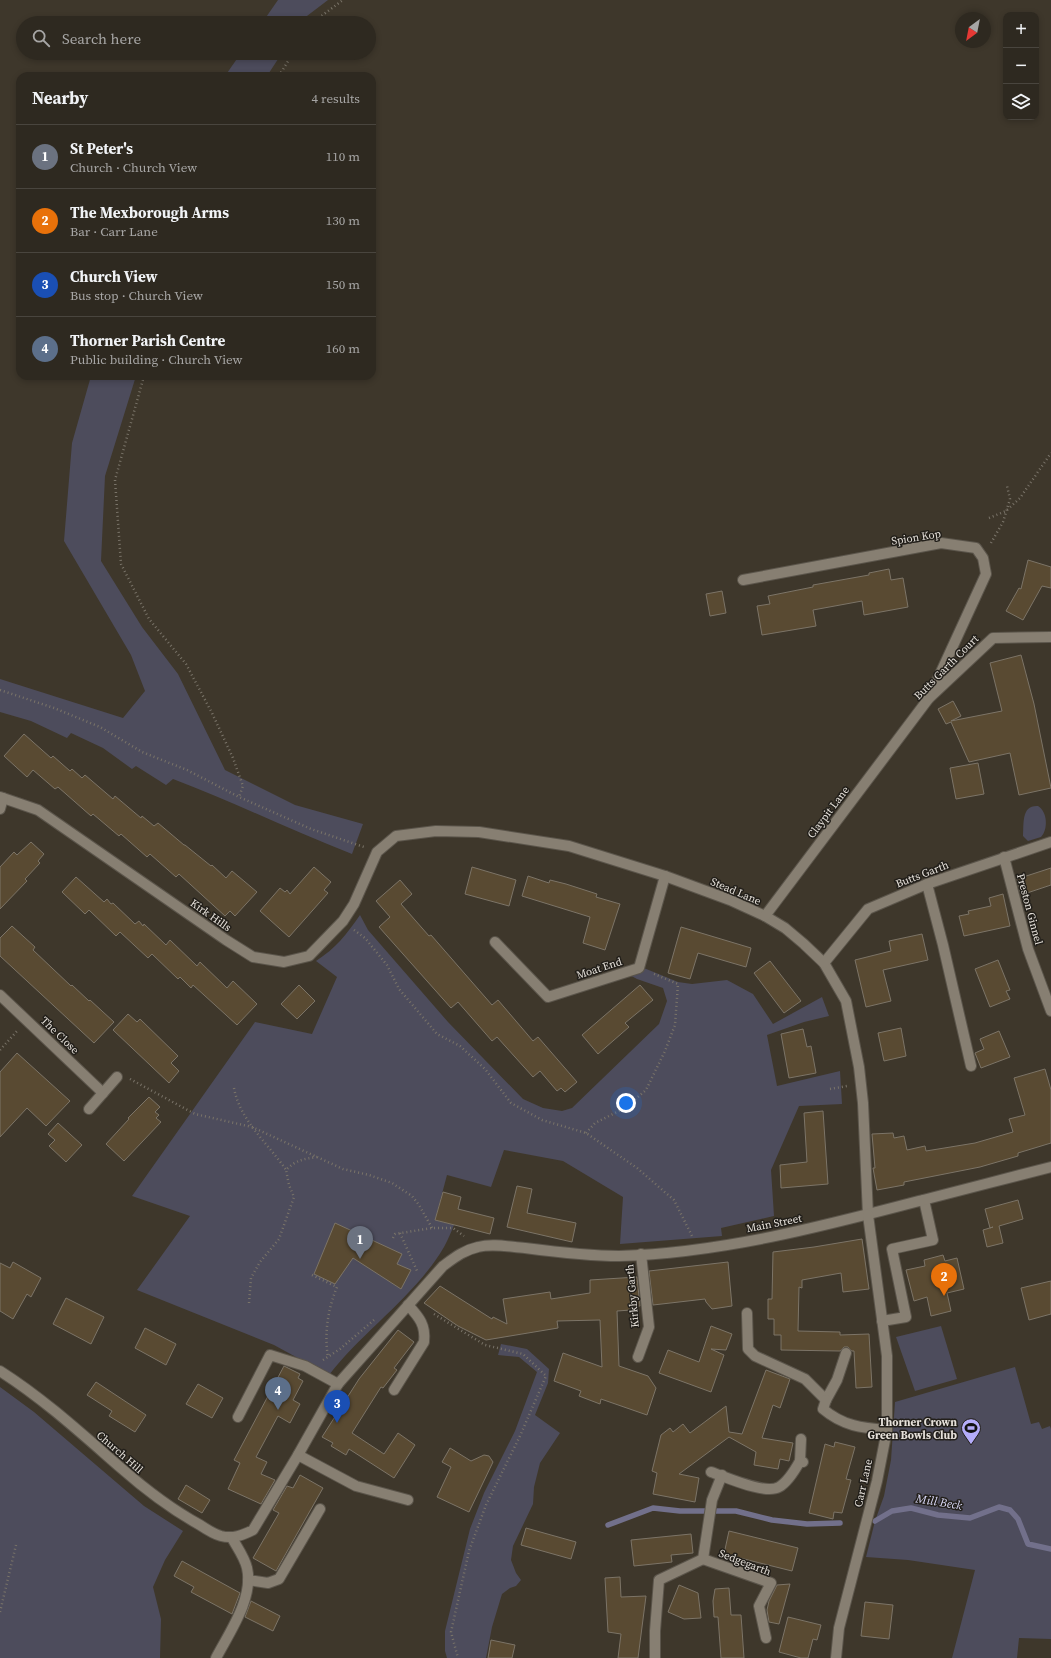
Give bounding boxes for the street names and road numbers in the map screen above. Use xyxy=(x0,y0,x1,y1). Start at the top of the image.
street label: Spion Kop xyxy=(890,526,942,549)
street label: Butts Garth Court xyxy=(911,631,982,703)
street label: Claypit Lane xyxy=(804,783,853,841)
street label: Butts Garth xyxy=(893,857,951,891)
street label: Preston Ginnel xyxy=(1013,872,1046,946)
street label: Stead Lane xyxy=(708,874,764,909)
street label: Kirk Hills xyxy=(187,896,234,935)
street label: Moat End xyxy=(574,954,625,983)
street label: The Close xyxy=(37,1013,82,1058)
street label: Main Street xyxy=(745,1211,804,1236)
street label: Kirkby Garth xyxy=(622,1263,643,1328)
street label: Church Hill xyxy=(93,1428,146,1477)
street label: Carr Lane xyxy=(851,1457,876,1509)
street label: Sedgegarth xyxy=(717,1546,773,1579)

